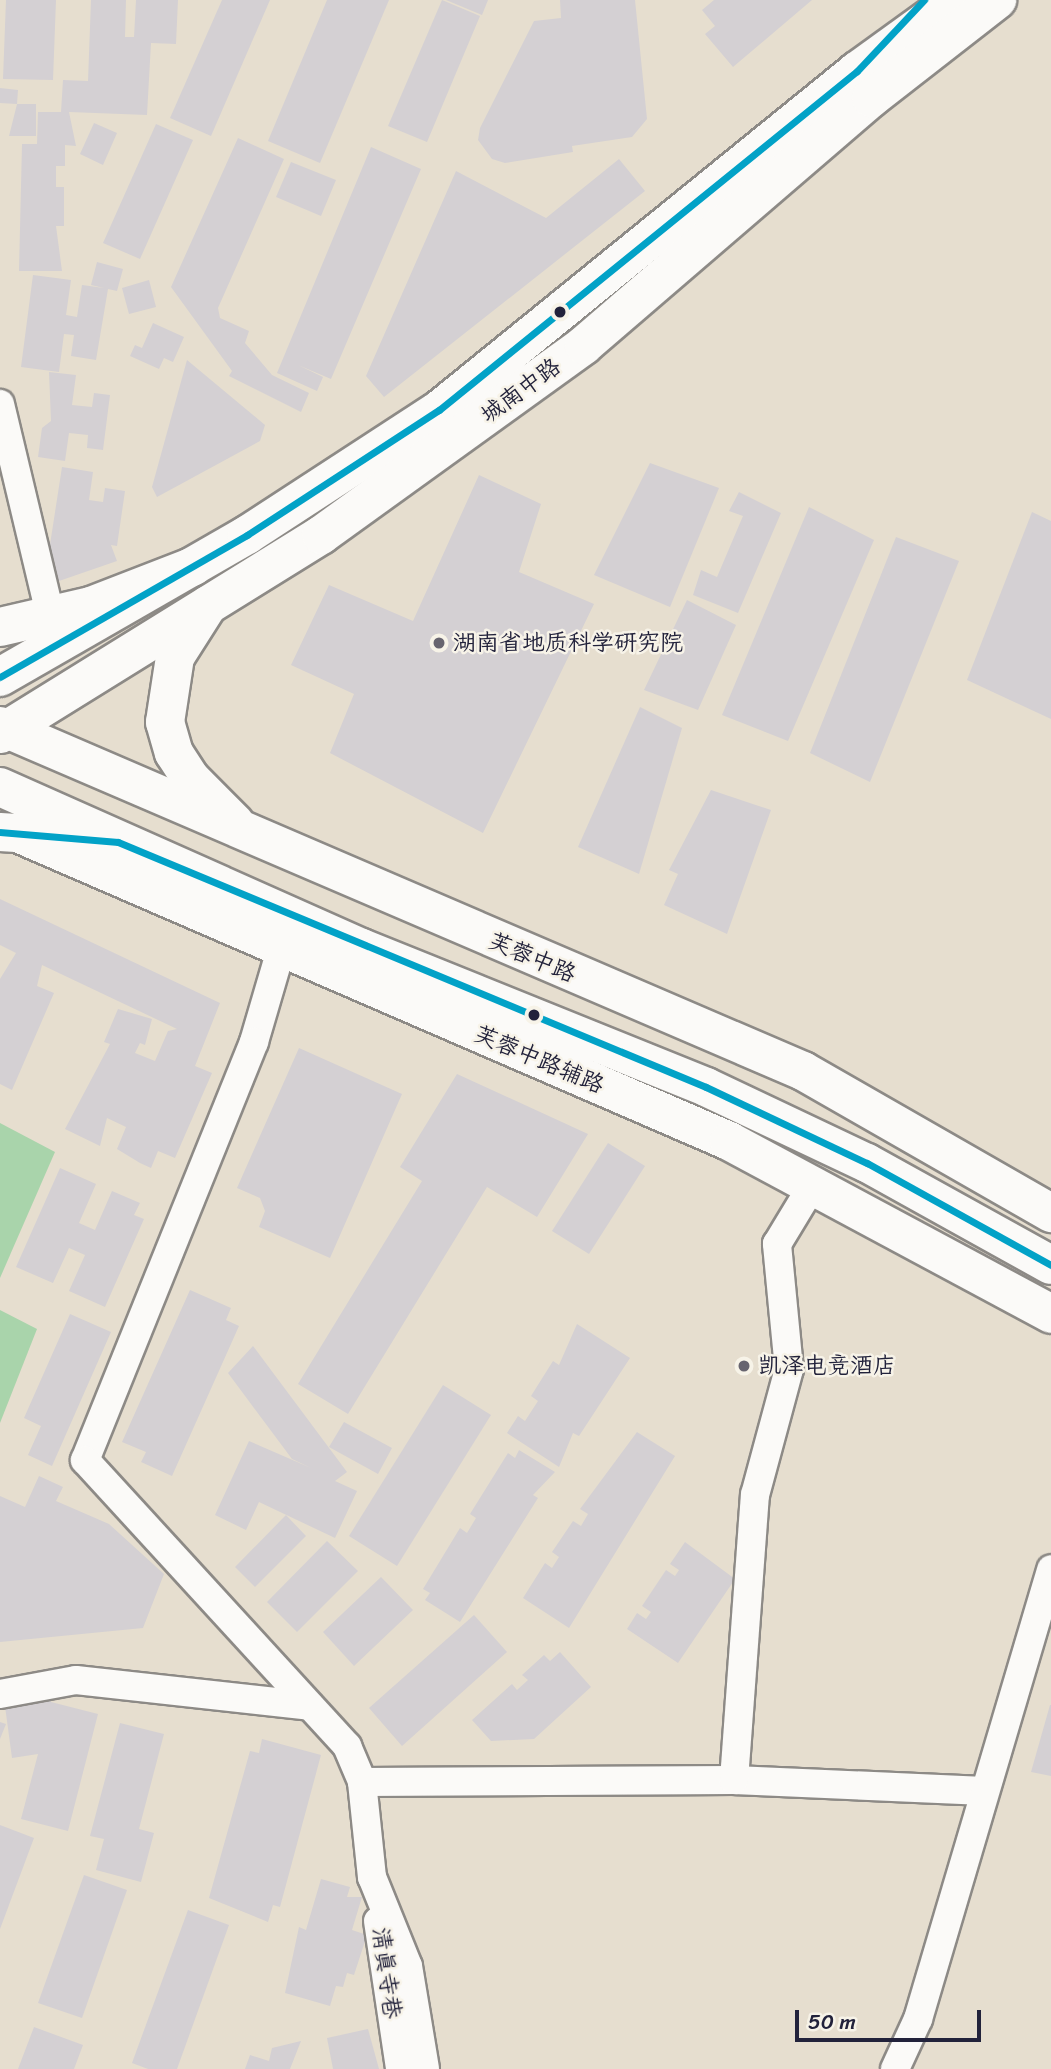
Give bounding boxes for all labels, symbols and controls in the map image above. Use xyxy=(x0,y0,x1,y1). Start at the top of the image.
unlabelled marker xyxy=(553,305,567,319)
street label: 城南中路 xyxy=(476,353,566,429)
place label: 湖南省地质科学研究院 xyxy=(453,629,683,657)
marker: 湖南省地质科学研究院 xyxy=(431,635,447,651)
street label: 芙蓉中路 xyxy=(484,927,580,989)
unlabelled marker xyxy=(527,1008,541,1022)
street label: 芙蓉中路辅路 xyxy=(470,1020,608,1100)
place label: 凯泽电竞酒店 xyxy=(758,1352,896,1380)
marker: 凯泽电竞酒店 xyxy=(736,1358,752,1374)
street label: 清真寺巷 xyxy=(366,1926,406,2020)
scale bar xyxy=(799,1996,984,2040)
text: 50 m xyxy=(808,2003,856,2041)

